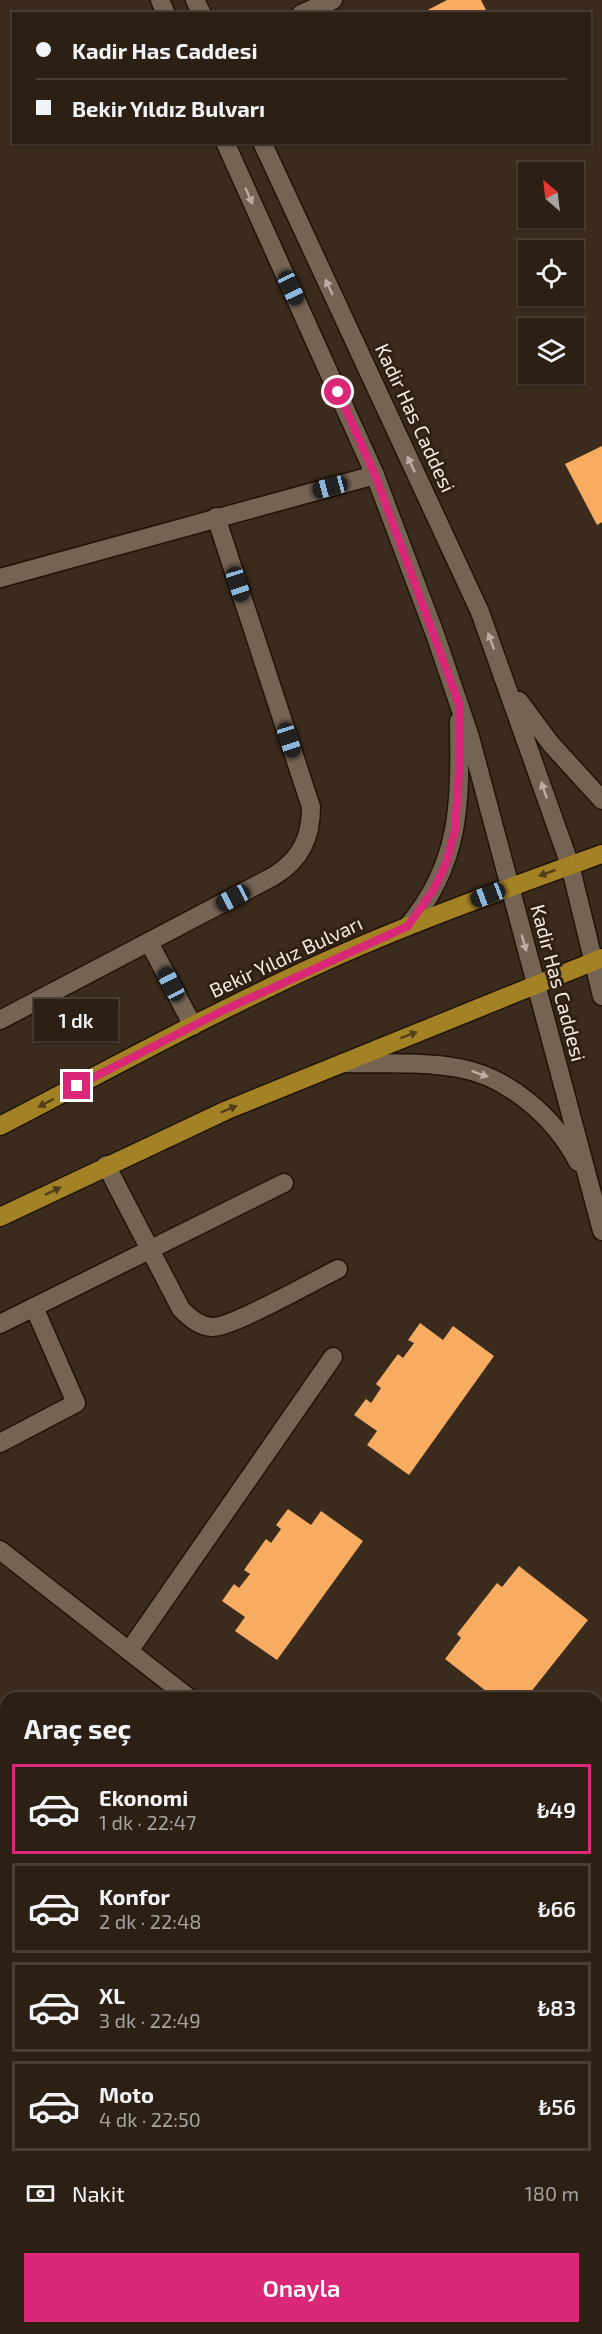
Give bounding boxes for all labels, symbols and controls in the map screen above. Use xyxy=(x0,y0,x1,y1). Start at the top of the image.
text: Kadir Has Caddesi xyxy=(72,37,258,63)
text: Bekir Yıldız Bulvarı xyxy=(72,95,265,121)
north arrow xyxy=(518,162,584,228)
map controls xyxy=(518,162,584,384)
one-way arrow xyxy=(244,187,254,205)
button: locate xyxy=(518,240,584,306)
car xyxy=(275,268,307,308)
one-way arrow xyxy=(324,278,333,295)
button: layers xyxy=(518,318,584,384)
street label: Kadir Has Caddesi xyxy=(371,339,461,496)
route start xyxy=(324,378,351,405)
one-way arrow xyxy=(407,455,416,472)
car xyxy=(310,474,350,500)
car xyxy=(224,564,252,604)
one-way arrow xyxy=(485,632,495,650)
car xyxy=(275,720,303,760)
one-way arrow xyxy=(539,781,549,799)
one-way arrow xyxy=(538,869,556,879)
car xyxy=(468,880,508,910)
car xyxy=(213,882,253,914)
street label: Kadir Has Caddesi xyxy=(526,902,591,1064)
street label: Bekir Yıldız Bulvarı xyxy=(205,910,366,1002)
one-way arrow xyxy=(520,934,529,952)
car xyxy=(155,964,187,1004)
callout: 1 dk xyxy=(35,999,119,1041)
text: 1 dk xyxy=(58,1008,94,1032)
one-way arrow xyxy=(401,1029,419,1039)
one-way arrow xyxy=(471,1070,489,1080)
route end xyxy=(63,1072,90,1099)
one-way arrow xyxy=(37,1098,54,1107)
one-way arrow xyxy=(221,1104,239,1114)
one-way arrow xyxy=(44,1187,61,1196)
text: Araç seç xyxy=(24,1712,131,1744)
icon: car xyxy=(27,1782,81,1836)
text: Ekonomi xyxy=(99,1784,188,1810)
text: ₺49 xyxy=(537,1796,576,1822)
text: 1 dk · 22:47 xyxy=(99,1810,196,1834)
icon: car xyxy=(27,1881,81,1935)
text: Konfor xyxy=(99,1883,170,1909)
text: ₺66 xyxy=(538,1895,576,1921)
text: 2 dk · 22:48 xyxy=(99,1909,201,1933)
icon: car xyxy=(27,1980,81,2034)
text: XL xyxy=(99,1982,125,2008)
text: ₺83 xyxy=(537,1994,576,2020)
text: 3 dk · 22:49 xyxy=(99,2008,201,2032)
icon: car xyxy=(27,2079,81,2133)
text: Moto xyxy=(99,2081,154,2107)
text: ₺56 xyxy=(539,2093,576,2119)
text: 4 dk · 22:50 xyxy=(99,2107,201,2131)
icon: cash xyxy=(24,2177,57,2210)
text: Nakit xyxy=(72,2180,125,2206)
text: 180 m xyxy=(525,2181,579,2205)
button: Onayla xyxy=(24,2253,579,2322)

